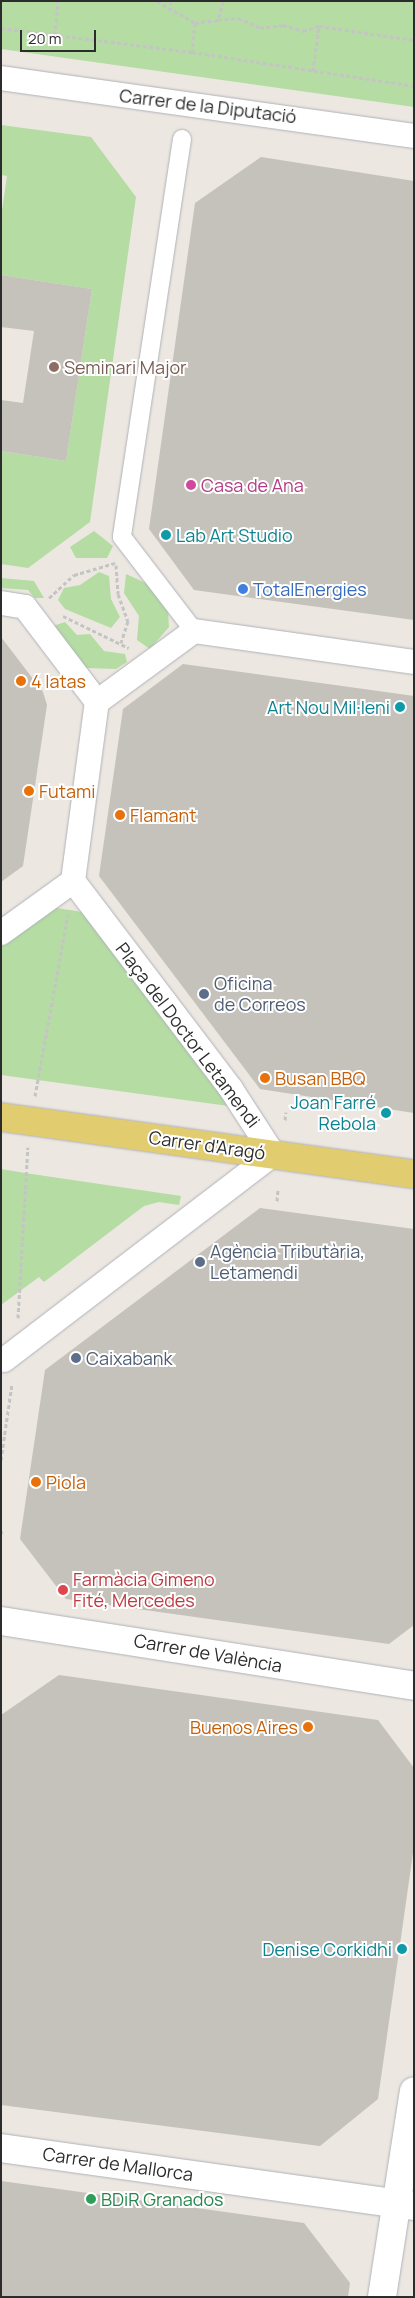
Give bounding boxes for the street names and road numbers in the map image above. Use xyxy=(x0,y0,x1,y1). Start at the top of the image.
street label: Carrer de la Diputació xyxy=(118,84,298,128)
street label: Plaça del Doctor Letamendi xyxy=(111,938,265,1132)
street label: Carrer d'Aragó xyxy=(147,1126,267,1164)
street label: Carrer de València xyxy=(132,1629,284,1677)
street label: Carrer de Mallorca xyxy=(42,2143,194,2185)

